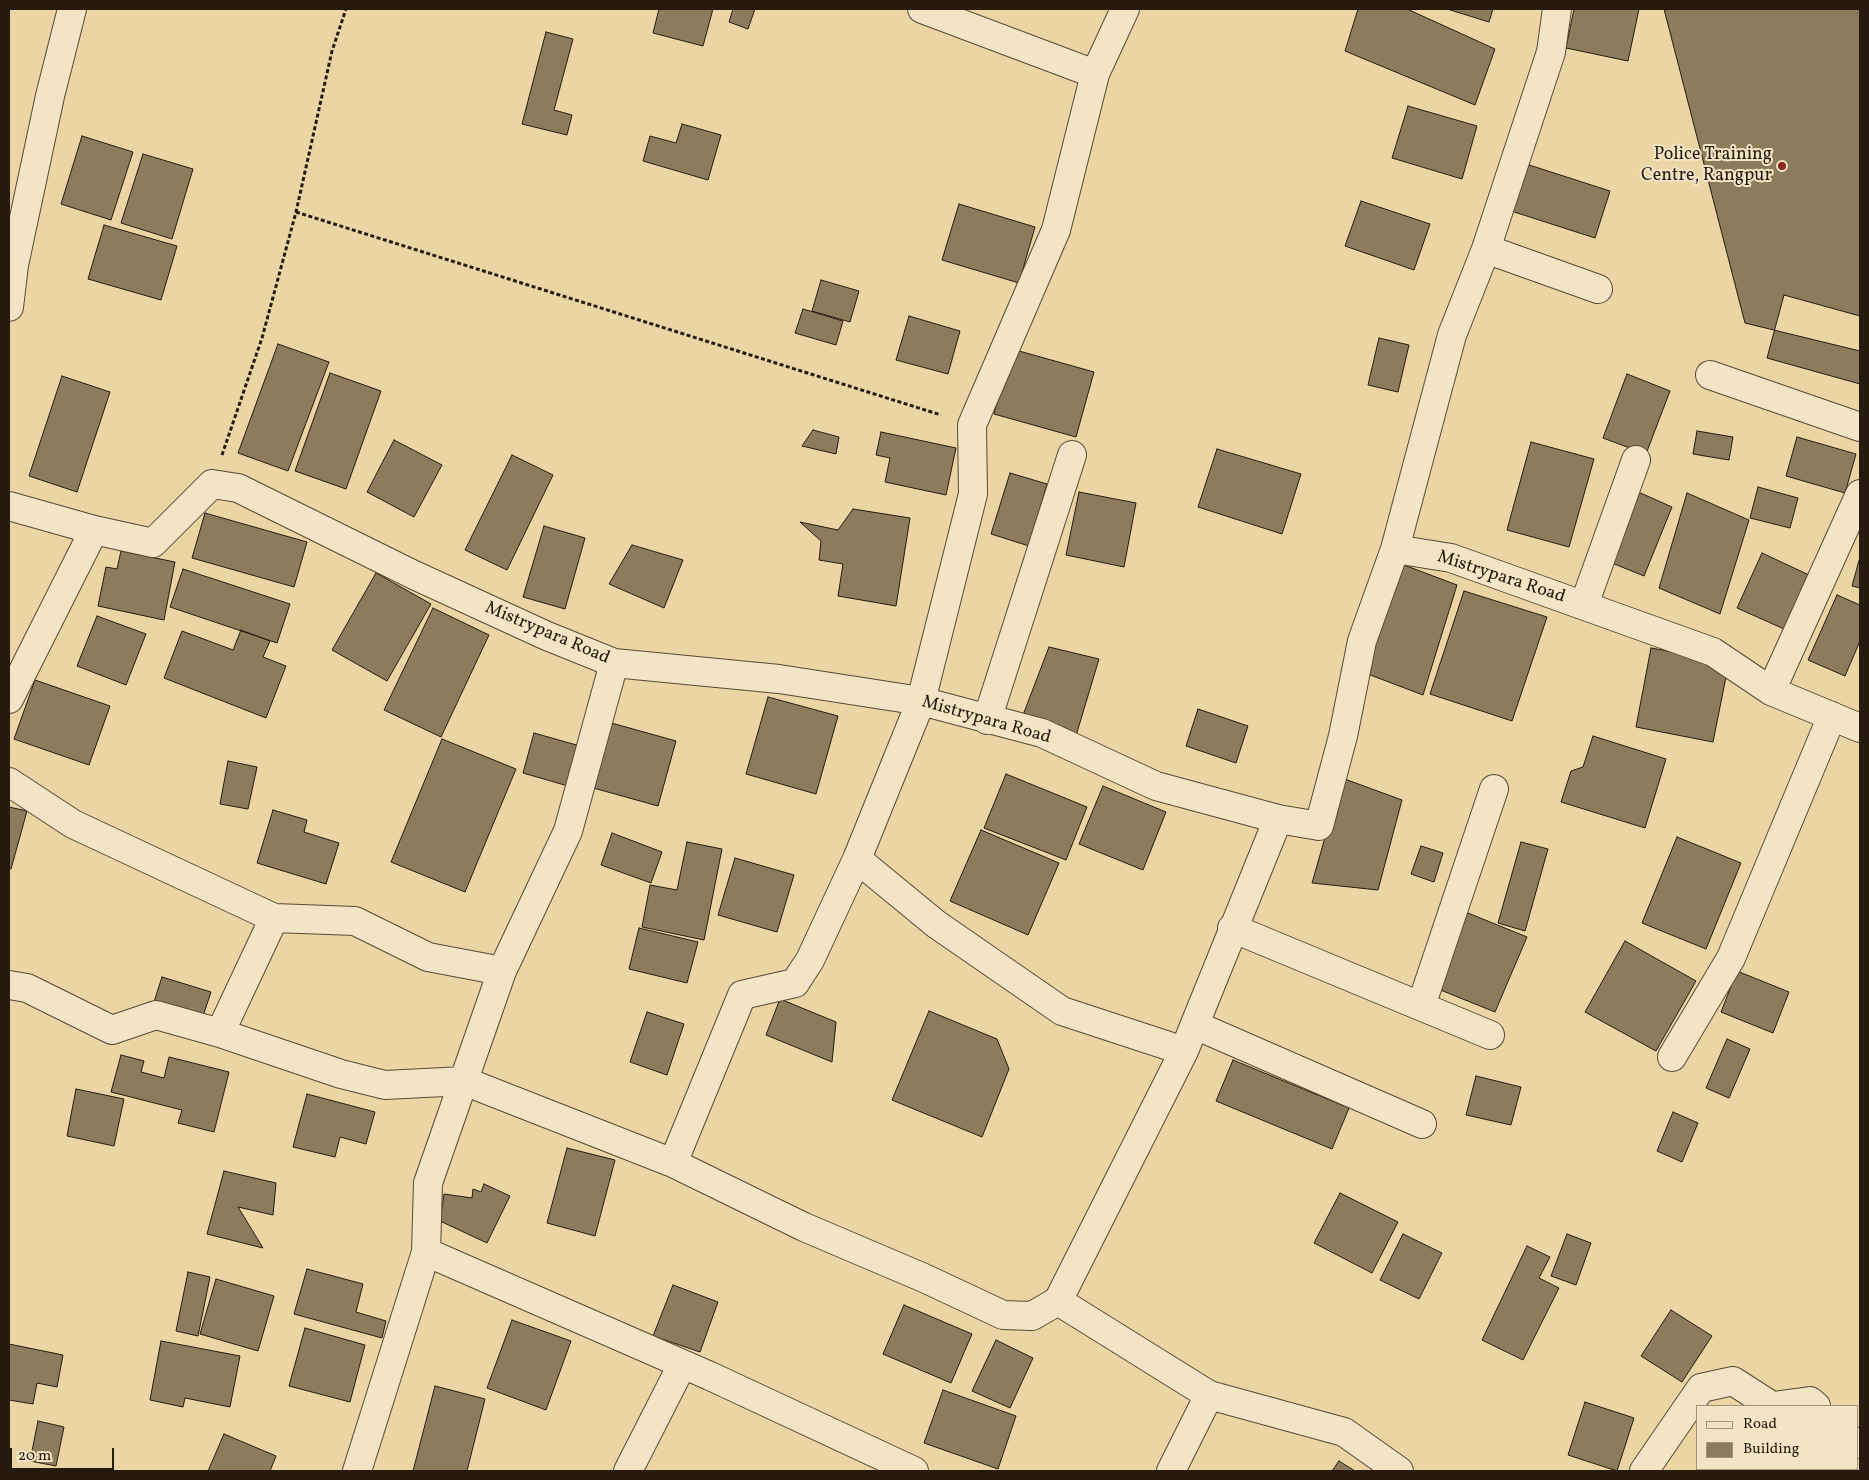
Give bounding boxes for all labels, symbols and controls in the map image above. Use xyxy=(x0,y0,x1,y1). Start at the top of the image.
place label: Police Training Centre, Rangpur xyxy=(1641,145,1772,188)
marker: Police Training Centre, Rangpur xyxy=(1776,160,1788,172)
street label: Mistrypara Road xyxy=(1434,547,1568,609)
street label: Mistrypara Road xyxy=(481,598,613,670)
street label: Mistrypara Road xyxy=(919,692,1053,750)
legend xyxy=(1696,1405,1859,1470)
text: Road xyxy=(1743,1414,1777,1435)
scale bar xyxy=(12,1438,116,1470)
text: Building xyxy=(1743,1439,1799,1460)
text: 20 m xyxy=(18,1446,51,1467)

